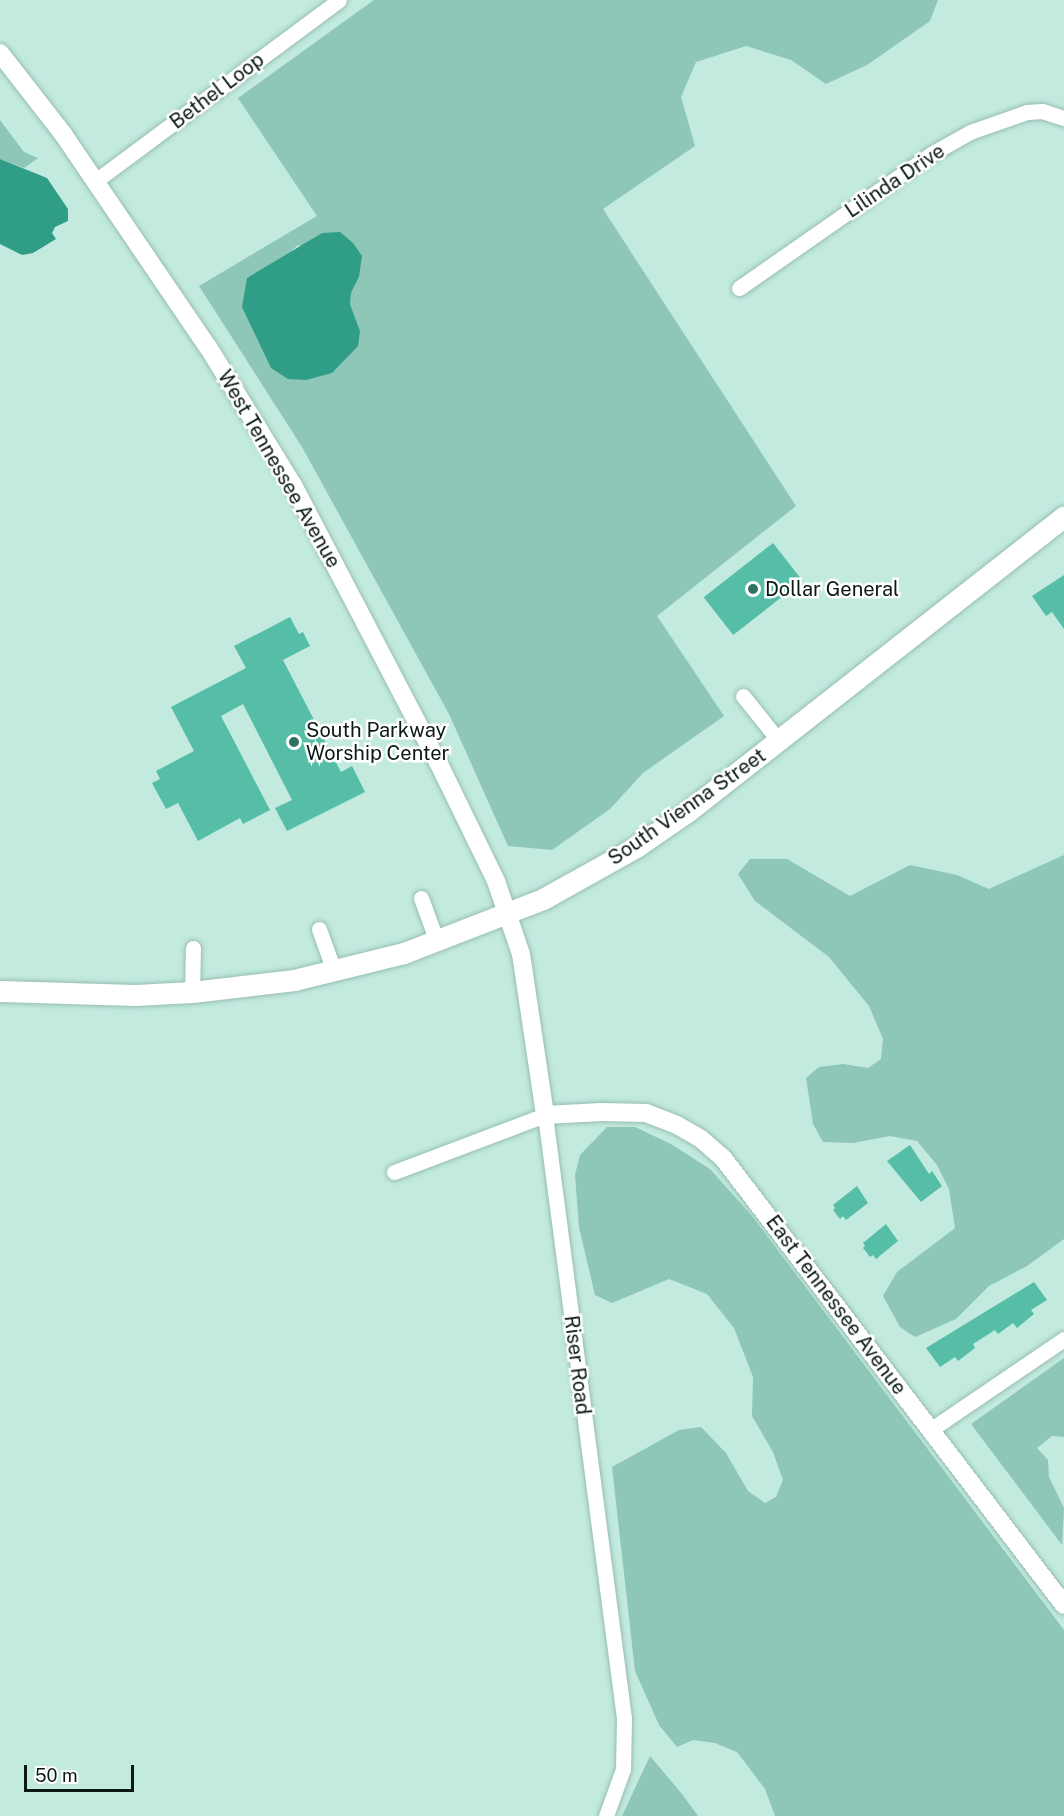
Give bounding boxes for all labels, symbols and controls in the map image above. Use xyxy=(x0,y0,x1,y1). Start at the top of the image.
street label: Bethel Loop xyxy=(165,48,269,134)
street label: Lilinda Drive xyxy=(841,139,949,223)
street label: West Tennessee Avenue xyxy=(212,366,346,572)
place label: Dollar General xyxy=(765,577,899,601)
marker: Dollar General xyxy=(746,582,760,596)
place label: South Parkway Worship Center xyxy=(306,718,450,765)
marker: South Parkway Worship Center xyxy=(287,735,301,749)
street label: South Vienna Street xyxy=(603,743,771,871)
street label: East Tennessee Avenue xyxy=(761,1211,911,1399)
street label: Riser Road xyxy=(559,1314,595,1416)
scale bar xyxy=(27,1753,136,1791)
text: 50 m xyxy=(35,1765,78,1786)

